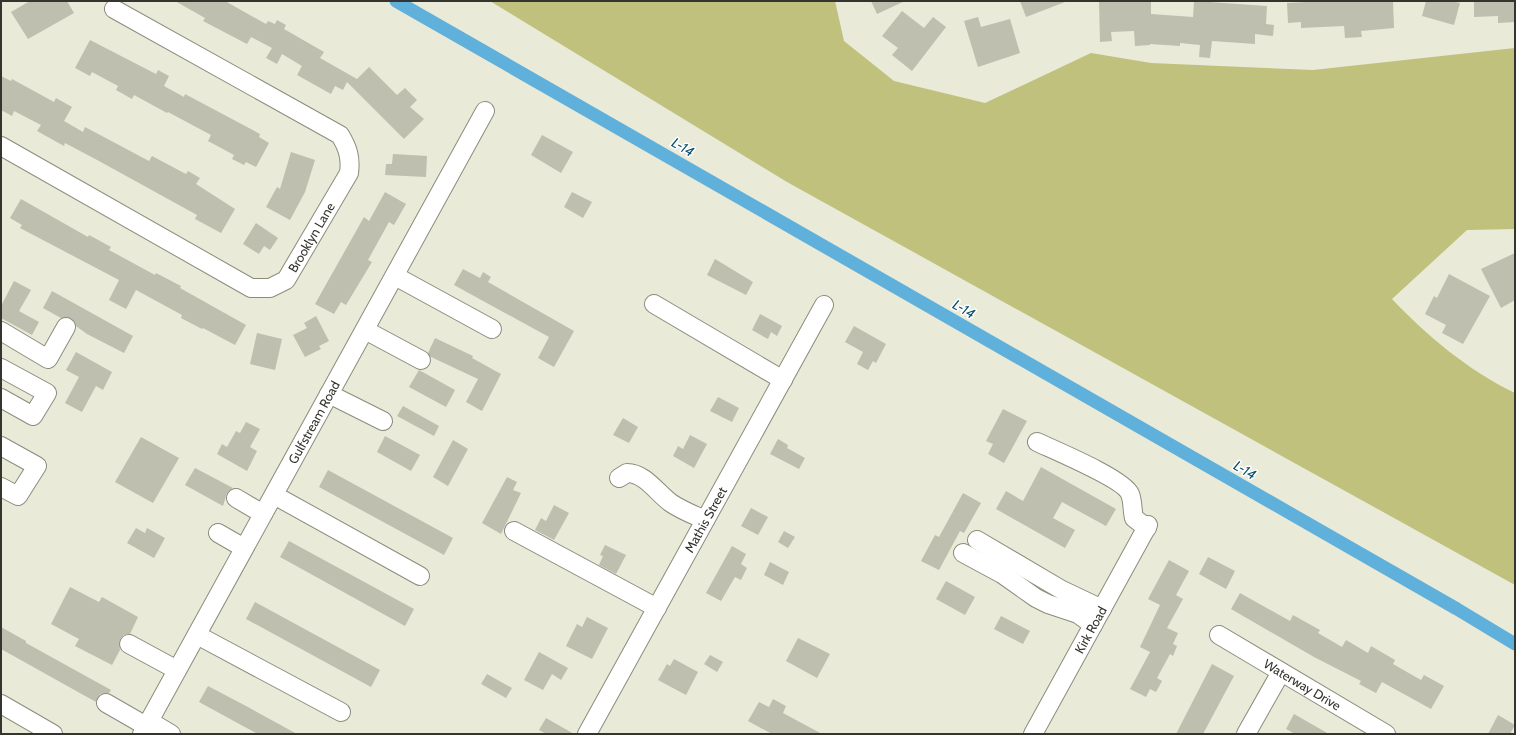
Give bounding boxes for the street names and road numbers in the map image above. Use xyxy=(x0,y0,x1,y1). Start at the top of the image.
street label: Brooklyn Lane xyxy=(284,199,338,275)
street label: Gulfstream Road xyxy=(284,378,343,466)
street label: Mathis Street xyxy=(681,483,730,555)
street label: Kirk Road xyxy=(1071,603,1110,656)
street label: Waterway Drive xyxy=(1261,655,1344,714)

